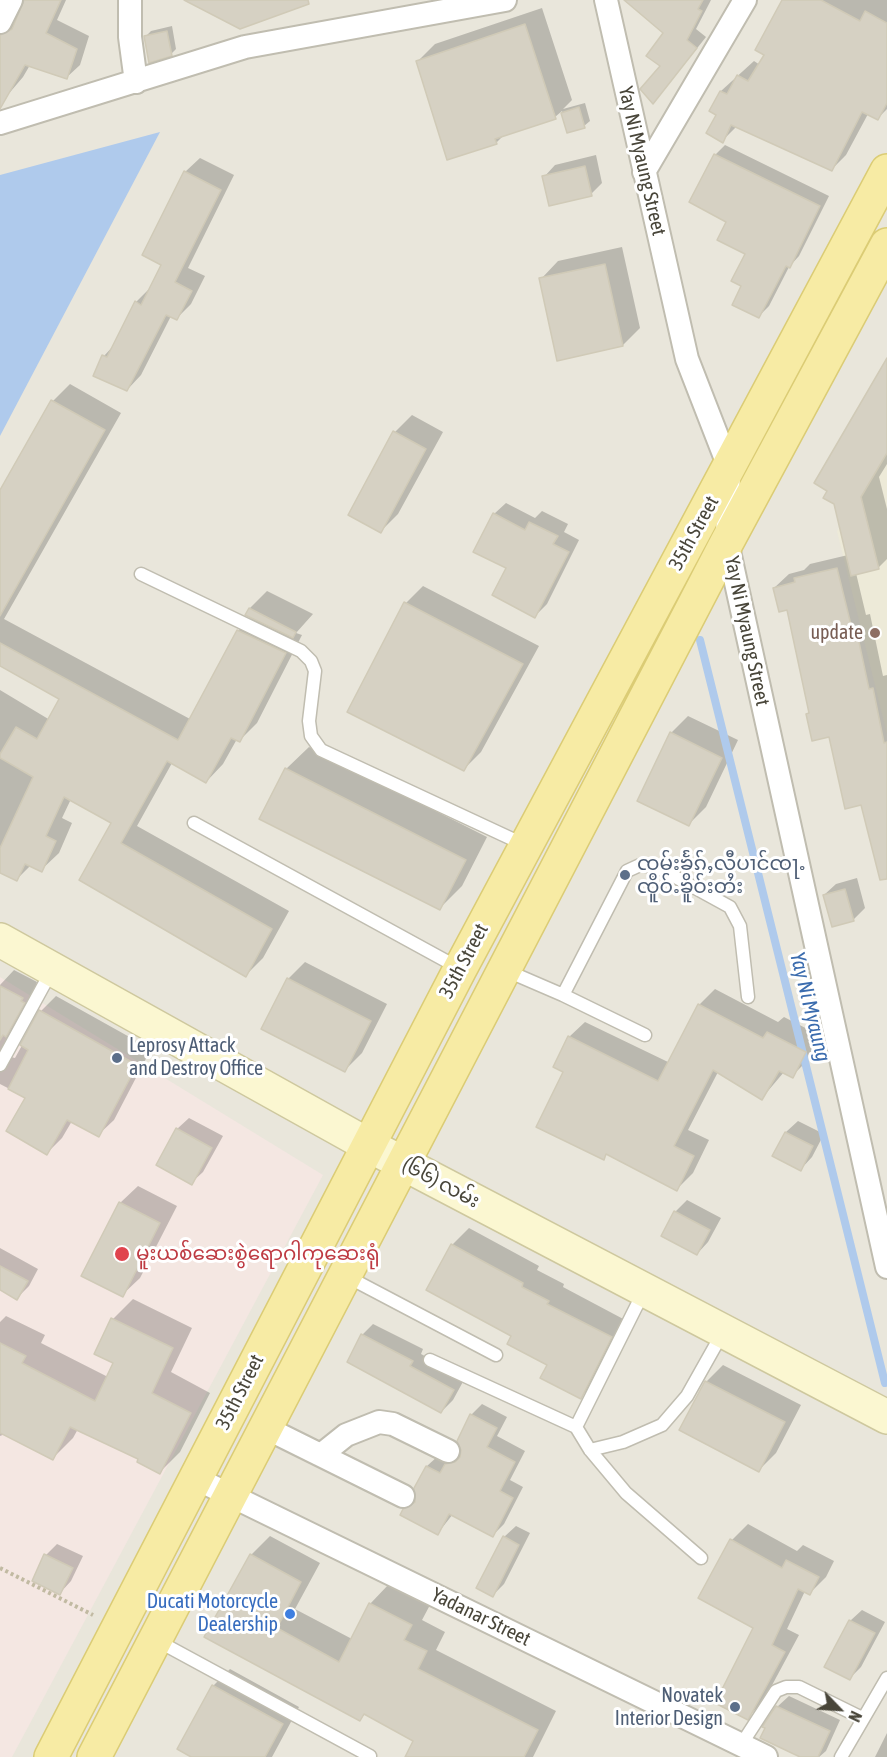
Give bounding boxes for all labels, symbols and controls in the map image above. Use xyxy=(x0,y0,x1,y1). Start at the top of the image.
street label: Yay Ni Myaung Street xyxy=(613,84,671,238)
street label: 35th Street xyxy=(664,492,724,574)
street label: Yay Ni Myaung Street xyxy=(719,554,775,708)
place label: update xyxy=(810,621,863,645)
marker: update xyxy=(868,626,882,640)
place label: ၸုမ်းၶႅၵ်ႇလီပၢင်ၸႃႉ ၸိူဝ်ႉၶိူဝ်းတႆး xyxy=(637,852,806,899)
marker: ၸုမ်းၶႅၵ်ႇလီပၢင်ၸႃႉ ၸိူဝ်ႉၶိူဝ်းတႆး xyxy=(618,868,632,882)
street label: 35th Street xyxy=(434,920,494,1002)
water label: Yay Ni Myaung xyxy=(784,950,836,1064)
place label: Leprosy Attack and Destroy Office xyxy=(129,1034,263,1081)
marker: Leprosy Attack and Destroy Office xyxy=(110,1051,124,1065)
street label: (၆၆) လမ်း xyxy=(398,1153,484,1213)
place label: မူးယစ်ဆေးစွဲရောဂါကုဆေးရုံ xyxy=(136,1242,380,1266)
marker: မူးယစ်ဆေးစွဲရောဂါကုဆေးရုံ xyxy=(113,1245,131,1263)
street label: 35th Street xyxy=(211,1351,269,1433)
street label: Yadanar Street xyxy=(428,1583,534,1651)
place label: Ducati Motorcycle Dealership xyxy=(147,1590,278,1637)
marker: Ducati Motorcycle Dealership xyxy=(283,1607,297,1621)
north arrow xyxy=(809,1679,869,1739)
place label: Novatek Interior Design xyxy=(615,1684,723,1731)
marker: Novatek Interior Design xyxy=(728,1700,742,1714)
text: N xyxy=(845,1709,865,1725)

